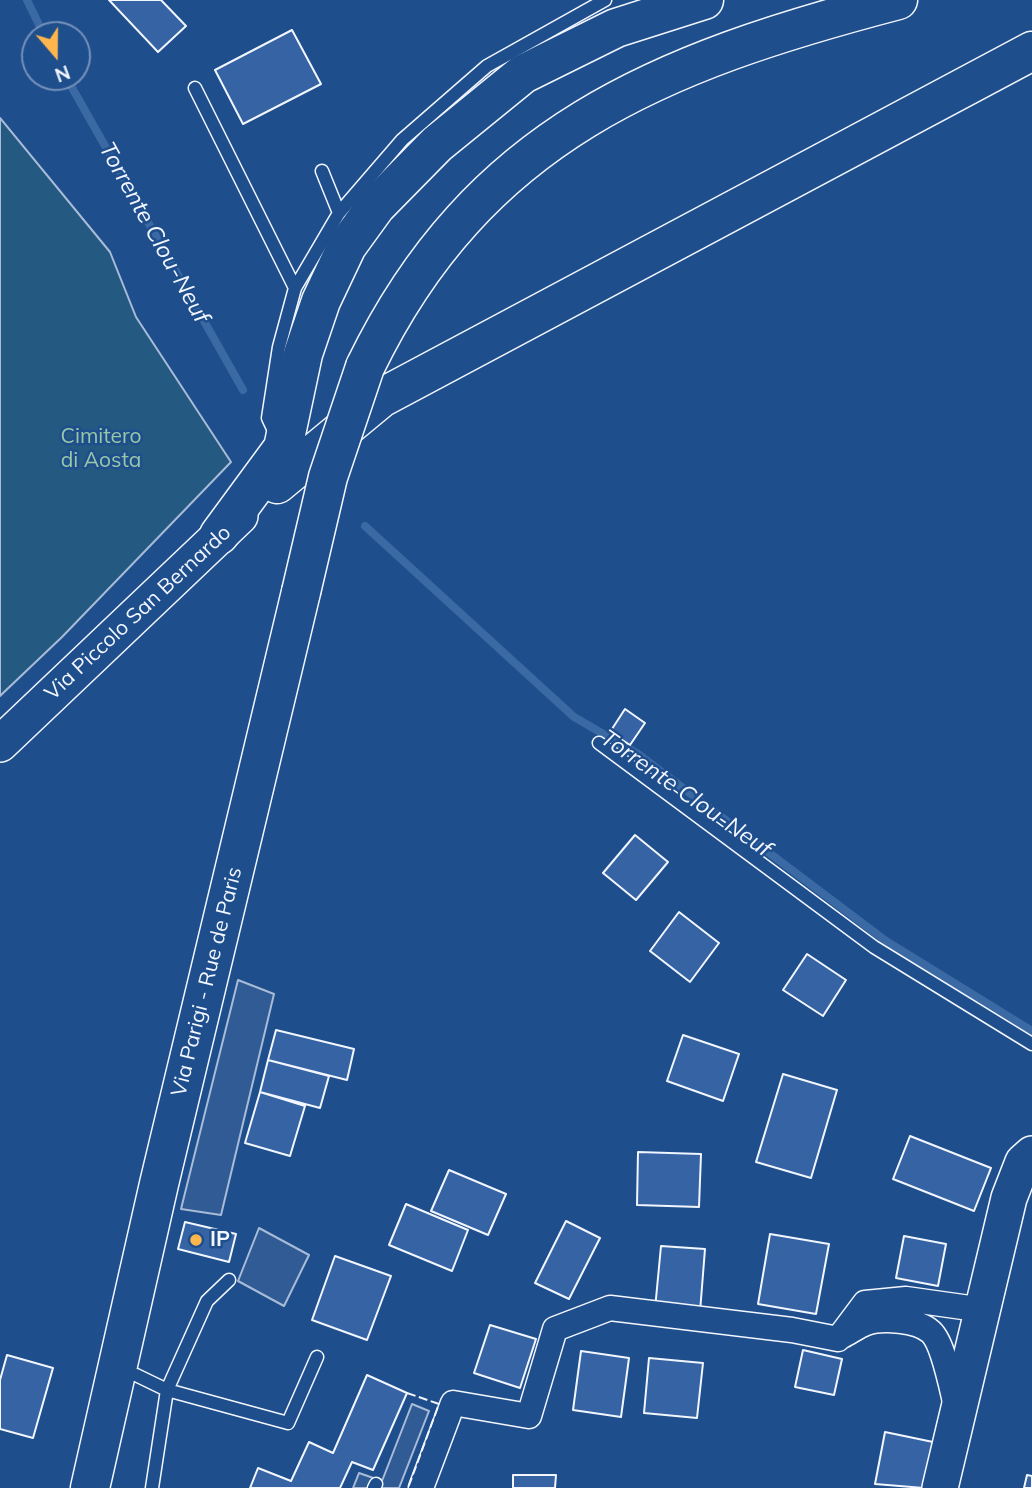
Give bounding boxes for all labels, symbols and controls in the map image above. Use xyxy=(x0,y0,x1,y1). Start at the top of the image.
north arrow xyxy=(21,21,91,91)
text: N xyxy=(52,60,73,88)
water label: Torrente Clou-Neuf xyxy=(93,138,215,328)
park label: Cimitero di Aosta xyxy=(61,424,141,474)
street label: Via Piccolo San Bernardo xyxy=(40,520,236,706)
water label: Torrente Clou-Neuf xyxy=(595,725,777,863)
street label: Via Parigi - Rue de Paris xyxy=(166,865,248,1099)
place label: IP xyxy=(210,1227,230,1253)
marker: IP xyxy=(188,1232,204,1248)

